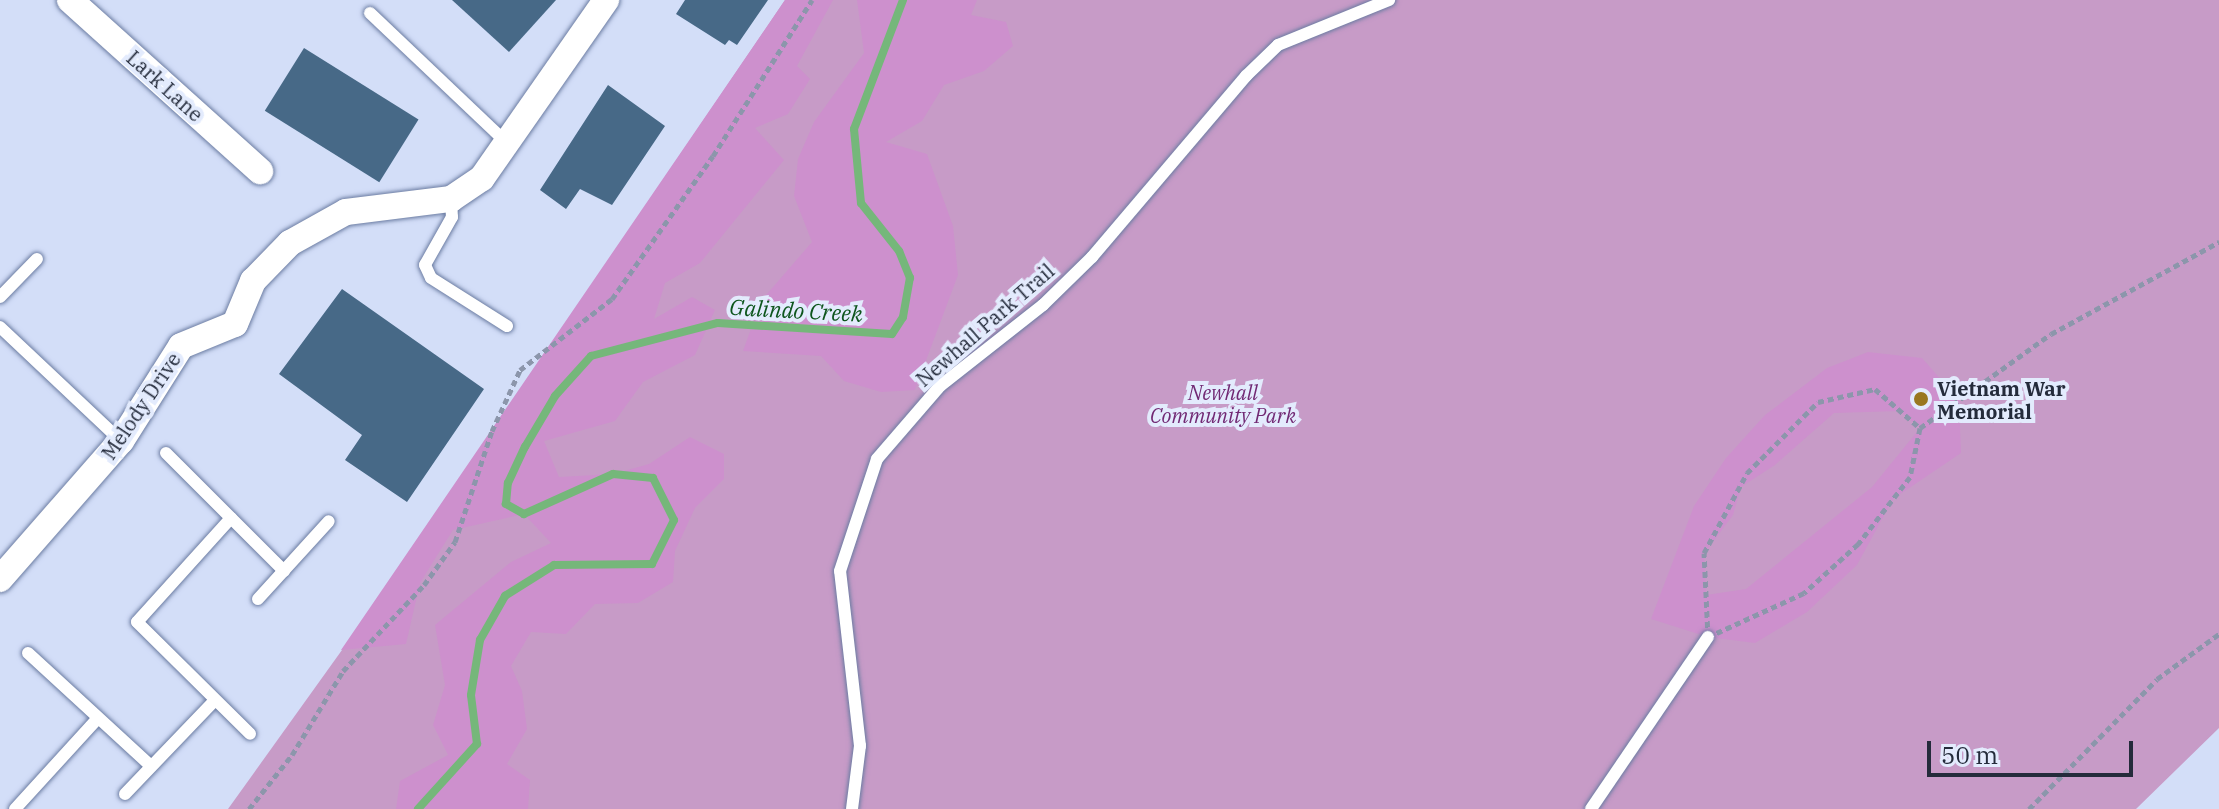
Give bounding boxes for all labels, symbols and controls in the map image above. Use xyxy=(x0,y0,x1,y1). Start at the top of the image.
street label: Lark Lane xyxy=(122,46,208,126)
street label: Newhall Park Trail xyxy=(911,259,1059,391)
water label: Galindo Creek xyxy=(729,293,863,327)
street label: Melody Drive xyxy=(96,348,186,464)
place label: Vietnam War Memorial xyxy=(1937,376,2066,423)
park label: Newhall Community Park xyxy=(1150,381,1296,428)
marker: Vietnam War Memorial xyxy=(1912,390,1930,408)
scale bar xyxy=(1931,725,2137,775)
text: 50 m xyxy=(1941,739,1998,771)

